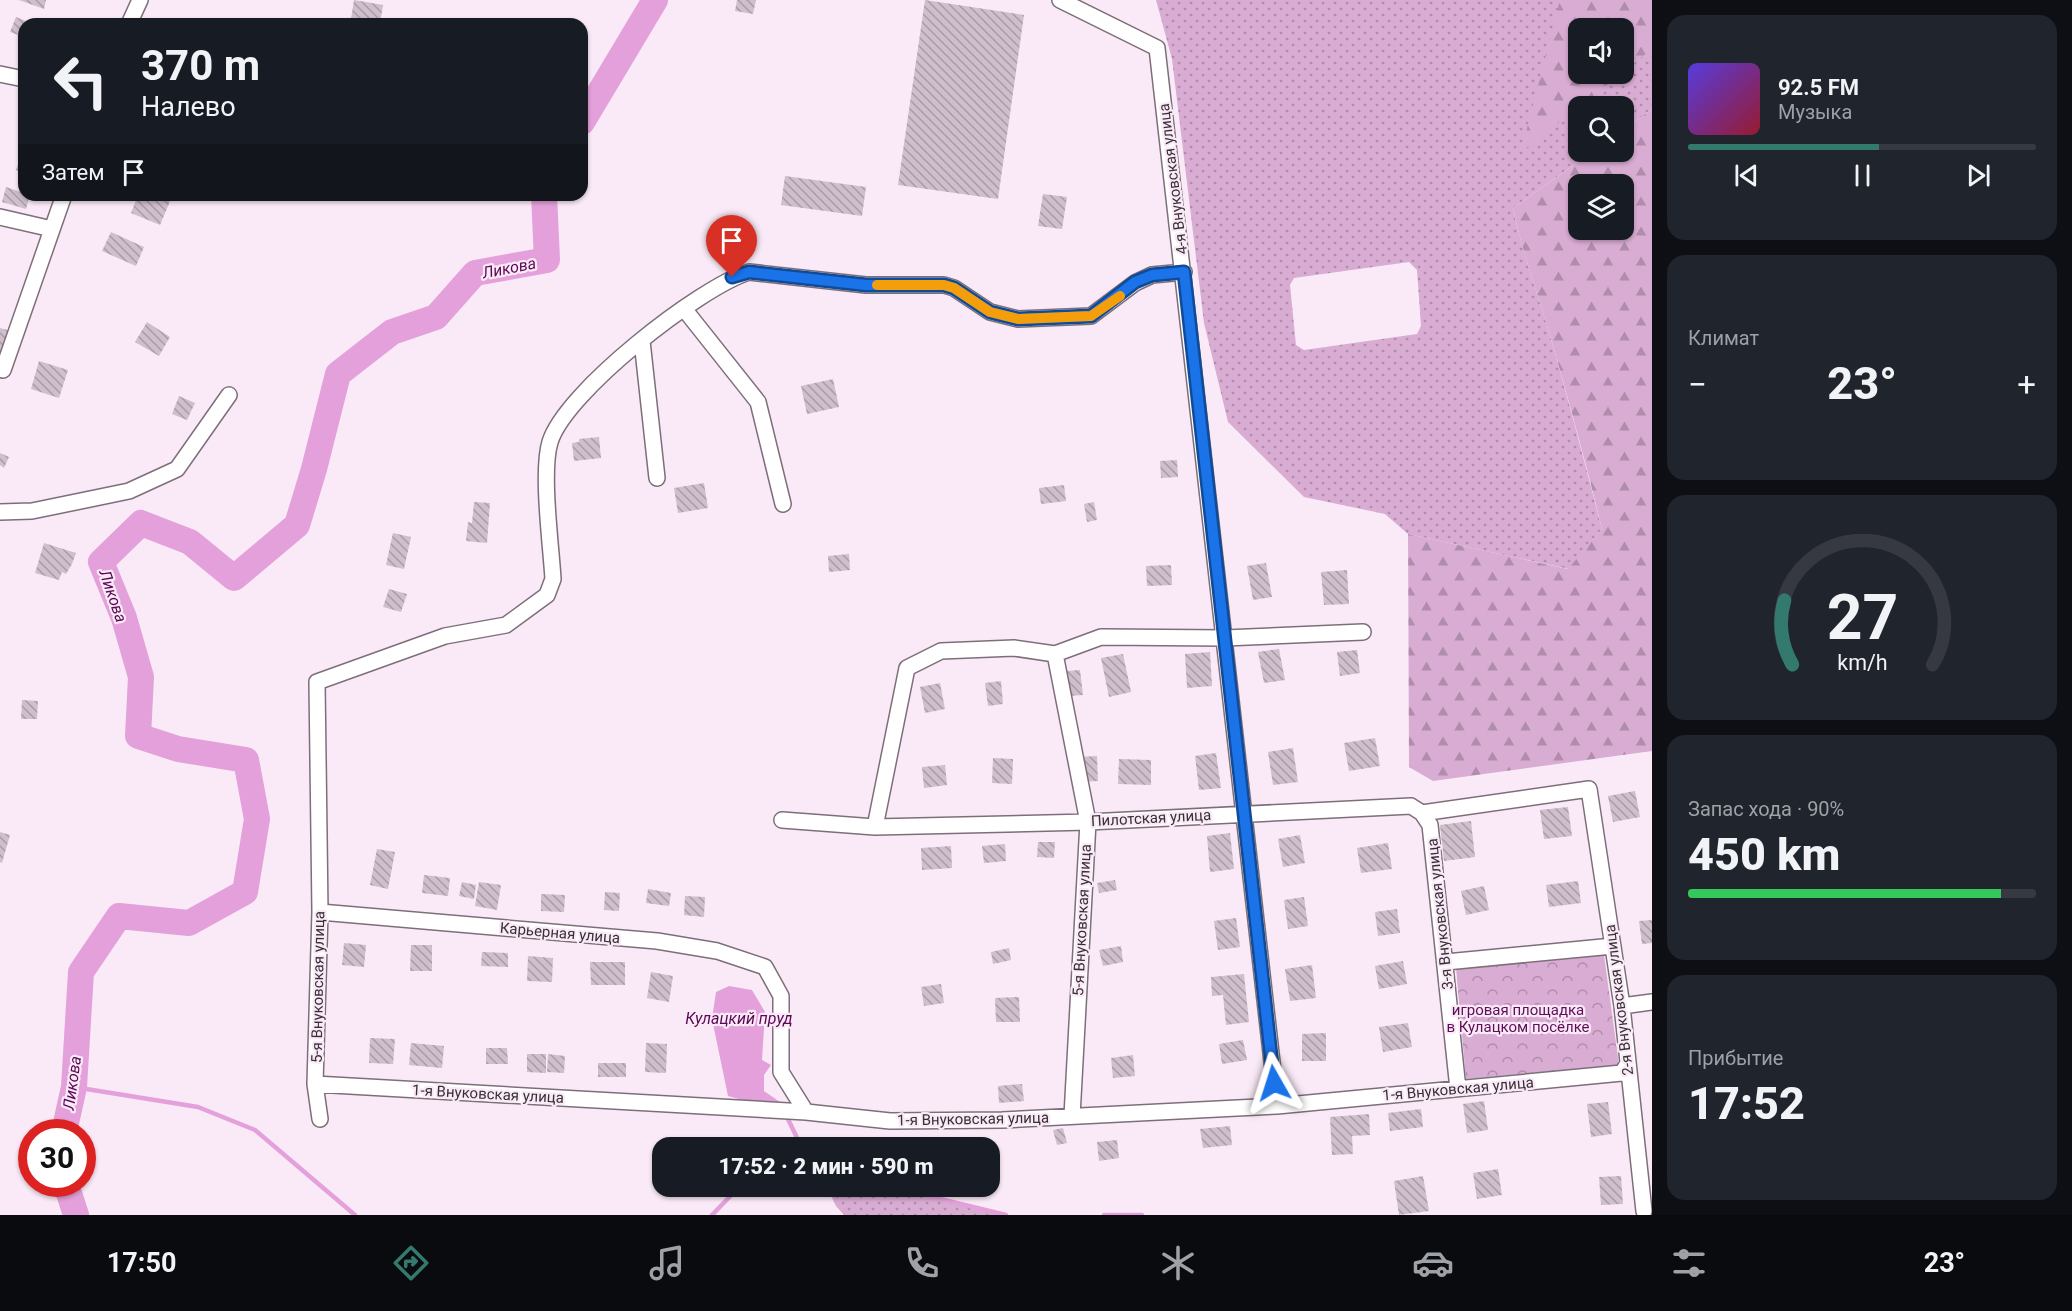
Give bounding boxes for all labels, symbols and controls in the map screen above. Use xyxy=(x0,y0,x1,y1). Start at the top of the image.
map controls xyxy=(1568,18,1634,240)
button: sound xyxy=(1568,18,1634,84)
text: 370 m xyxy=(141,41,260,90)
icon: left xyxy=(42,42,120,120)
text: 92.5 FM xyxy=(1778,75,1859,100)
text: Налево xyxy=(141,91,236,123)
button: search xyxy=(1568,96,1634,162)
text: Музыка xyxy=(1778,100,1852,124)
street label: 4-я Внуковская улица xyxy=(1155,102,1191,256)
icon: arrive xyxy=(117,156,150,189)
icon: previous xyxy=(1730,159,1763,192)
icon: pause xyxy=(1846,159,1879,192)
icon: next xyxy=(1962,159,1995,192)
text: Затем xyxy=(42,160,105,185)
button: layers xyxy=(1568,174,1634,240)
pin xyxy=(706,215,757,277)
icon: arrive xyxy=(715,224,748,257)
water label: Ликова xyxy=(480,253,537,283)
text: Климат xyxy=(1688,326,1759,350)
text: 23° xyxy=(1827,357,1897,410)
text: − xyxy=(1688,365,1707,404)
text: + xyxy=(2017,365,2036,404)
water label: Ликова xyxy=(95,566,131,625)
text: 27 xyxy=(1826,581,1898,654)
text: km/h xyxy=(1837,650,1887,675)
text: Запас хода · 90% xyxy=(1688,797,1844,821)
street label: Пилотская улица xyxy=(1090,806,1212,830)
text: 450 km xyxy=(1688,828,1840,881)
street label: 3-я Внуковская улица xyxy=(1423,837,1457,991)
street label: 5-я Внуковская улица xyxy=(1069,844,1095,996)
street label: 5-я Внуковская улица xyxy=(308,911,328,1063)
street label: Карьерная улица xyxy=(499,919,621,947)
street label: 2-я Внуковская улица xyxy=(1601,923,1637,1077)
park label: игровая площадка в Кулацком посёлке xyxy=(1446,1001,1590,1036)
water label: Кулацкий пруд xyxy=(685,1009,793,1028)
text: Прибытие xyxy=(1688,1046,1783,1070)
position arrow xyxy=(1242,1051,1306,1115)
water label: Ликова xyxy=(59,1055,85,1112)
street label: 1-я Внуковская улица xyxy=(1382,1073,1534,1105)
text: 17:52 xyxy=(1688,1077,1805,1130)
street label: 1-я Внуковская улица xyxy=(412,1081,564,1107)
street label: 1-я Внуковская улица xyxy=(897,1109,1049,1129)
speed limit sign: 30 xyxy=(18,1119,96,1197)
text: 17:52 · 2 мин · 590 m xyxy=(718,1154,934,1179)
icon: directions xyxy=(390,1242,432,1284)
icon: music xyxy=(646,1242,688,1284)
icon: phone xyxy=(901,1242,943,1284)
icon: climate xyxy=(1157,1242,1199,1284)
icon: car xyxy=(1412,1242,1454,1284)
icon: filters xyxy=(1668,1242,1710,1284)
text: 17:50 xyxy=(107,1247,176,1279)
text: 23° xyxy=(1924,1247,1965,1279)

